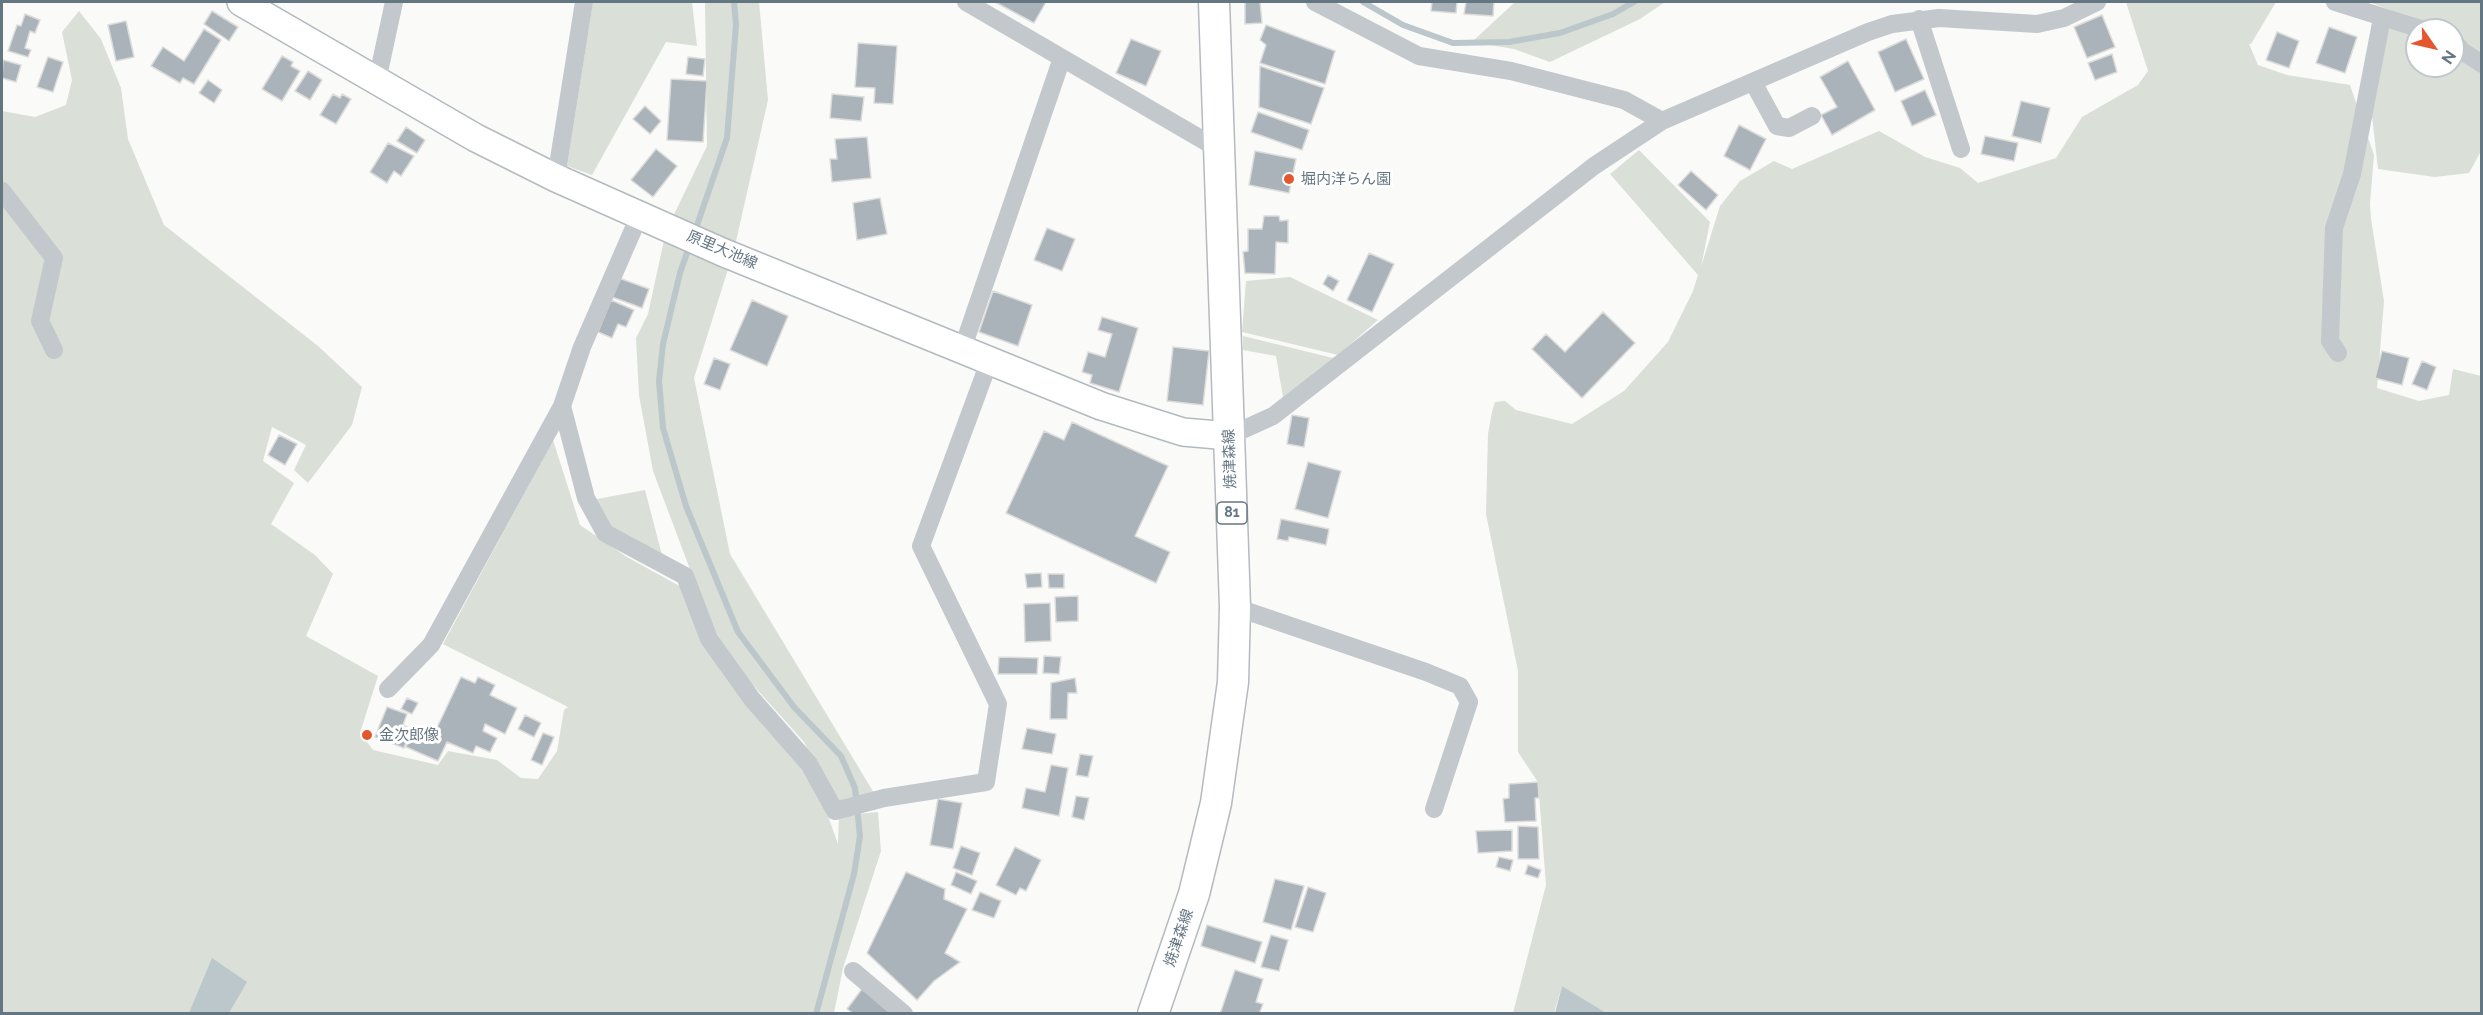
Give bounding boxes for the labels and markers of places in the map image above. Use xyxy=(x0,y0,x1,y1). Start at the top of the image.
place label: 堀内洋らん園 xyxy=(1301,170,1391,188)
marker: 堀内洋らん園 xyxy=(1282,172,1296,186)
place label: 金次郎像 xyxy=(379,726,439,744)
marker: 金次郎像 xyxy=(360,728,374,742)

